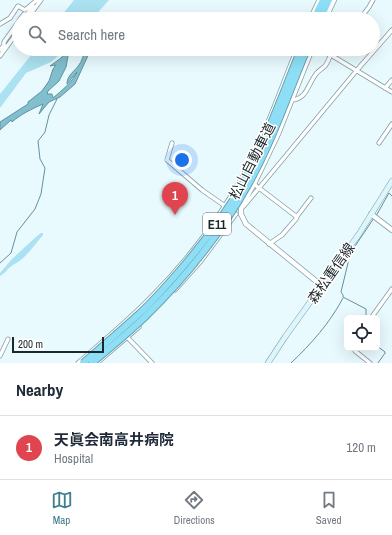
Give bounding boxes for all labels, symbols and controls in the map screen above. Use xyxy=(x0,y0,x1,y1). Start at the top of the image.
search box xyxy=(12,12,380,56)
icon: search xyxy=(26,23,48,45)
text: Search here xyxy=(58,24,125,45)
street label: 松山自動車道 xyxy=(225,119,279,203)
your location xyxy=(172,150,192,170)
pin: 1 xyxy=(162,182,188,215)
road number: E11 xyxy=(203,213,231,235)
street label: 森松重信線 xyxy=(304,239,358,307)
map controls xyxy=(344,315,380,351)
button: locate xyxy=(344,315,380,351)
scale bar xyxy=(12,335,104,354)
text: 200 m xyxy=(18,337,43,351)
text: Nearby xyxy=(16,378,63,401)
text: 天眞会南高井病院 xyxy=(54,429,174,450)
text: 1 xyxy=(26,439,32,456)
text: 120 m xyxy=(346,439,376,456)
text: Hospital xyxy=(54,450,93,467)
tab: Map xyxy=(51,489,73,527)
tab: Directions xyxy=(174,489,215,527)
tab: Saved xyxy=(316,489,341,527)

